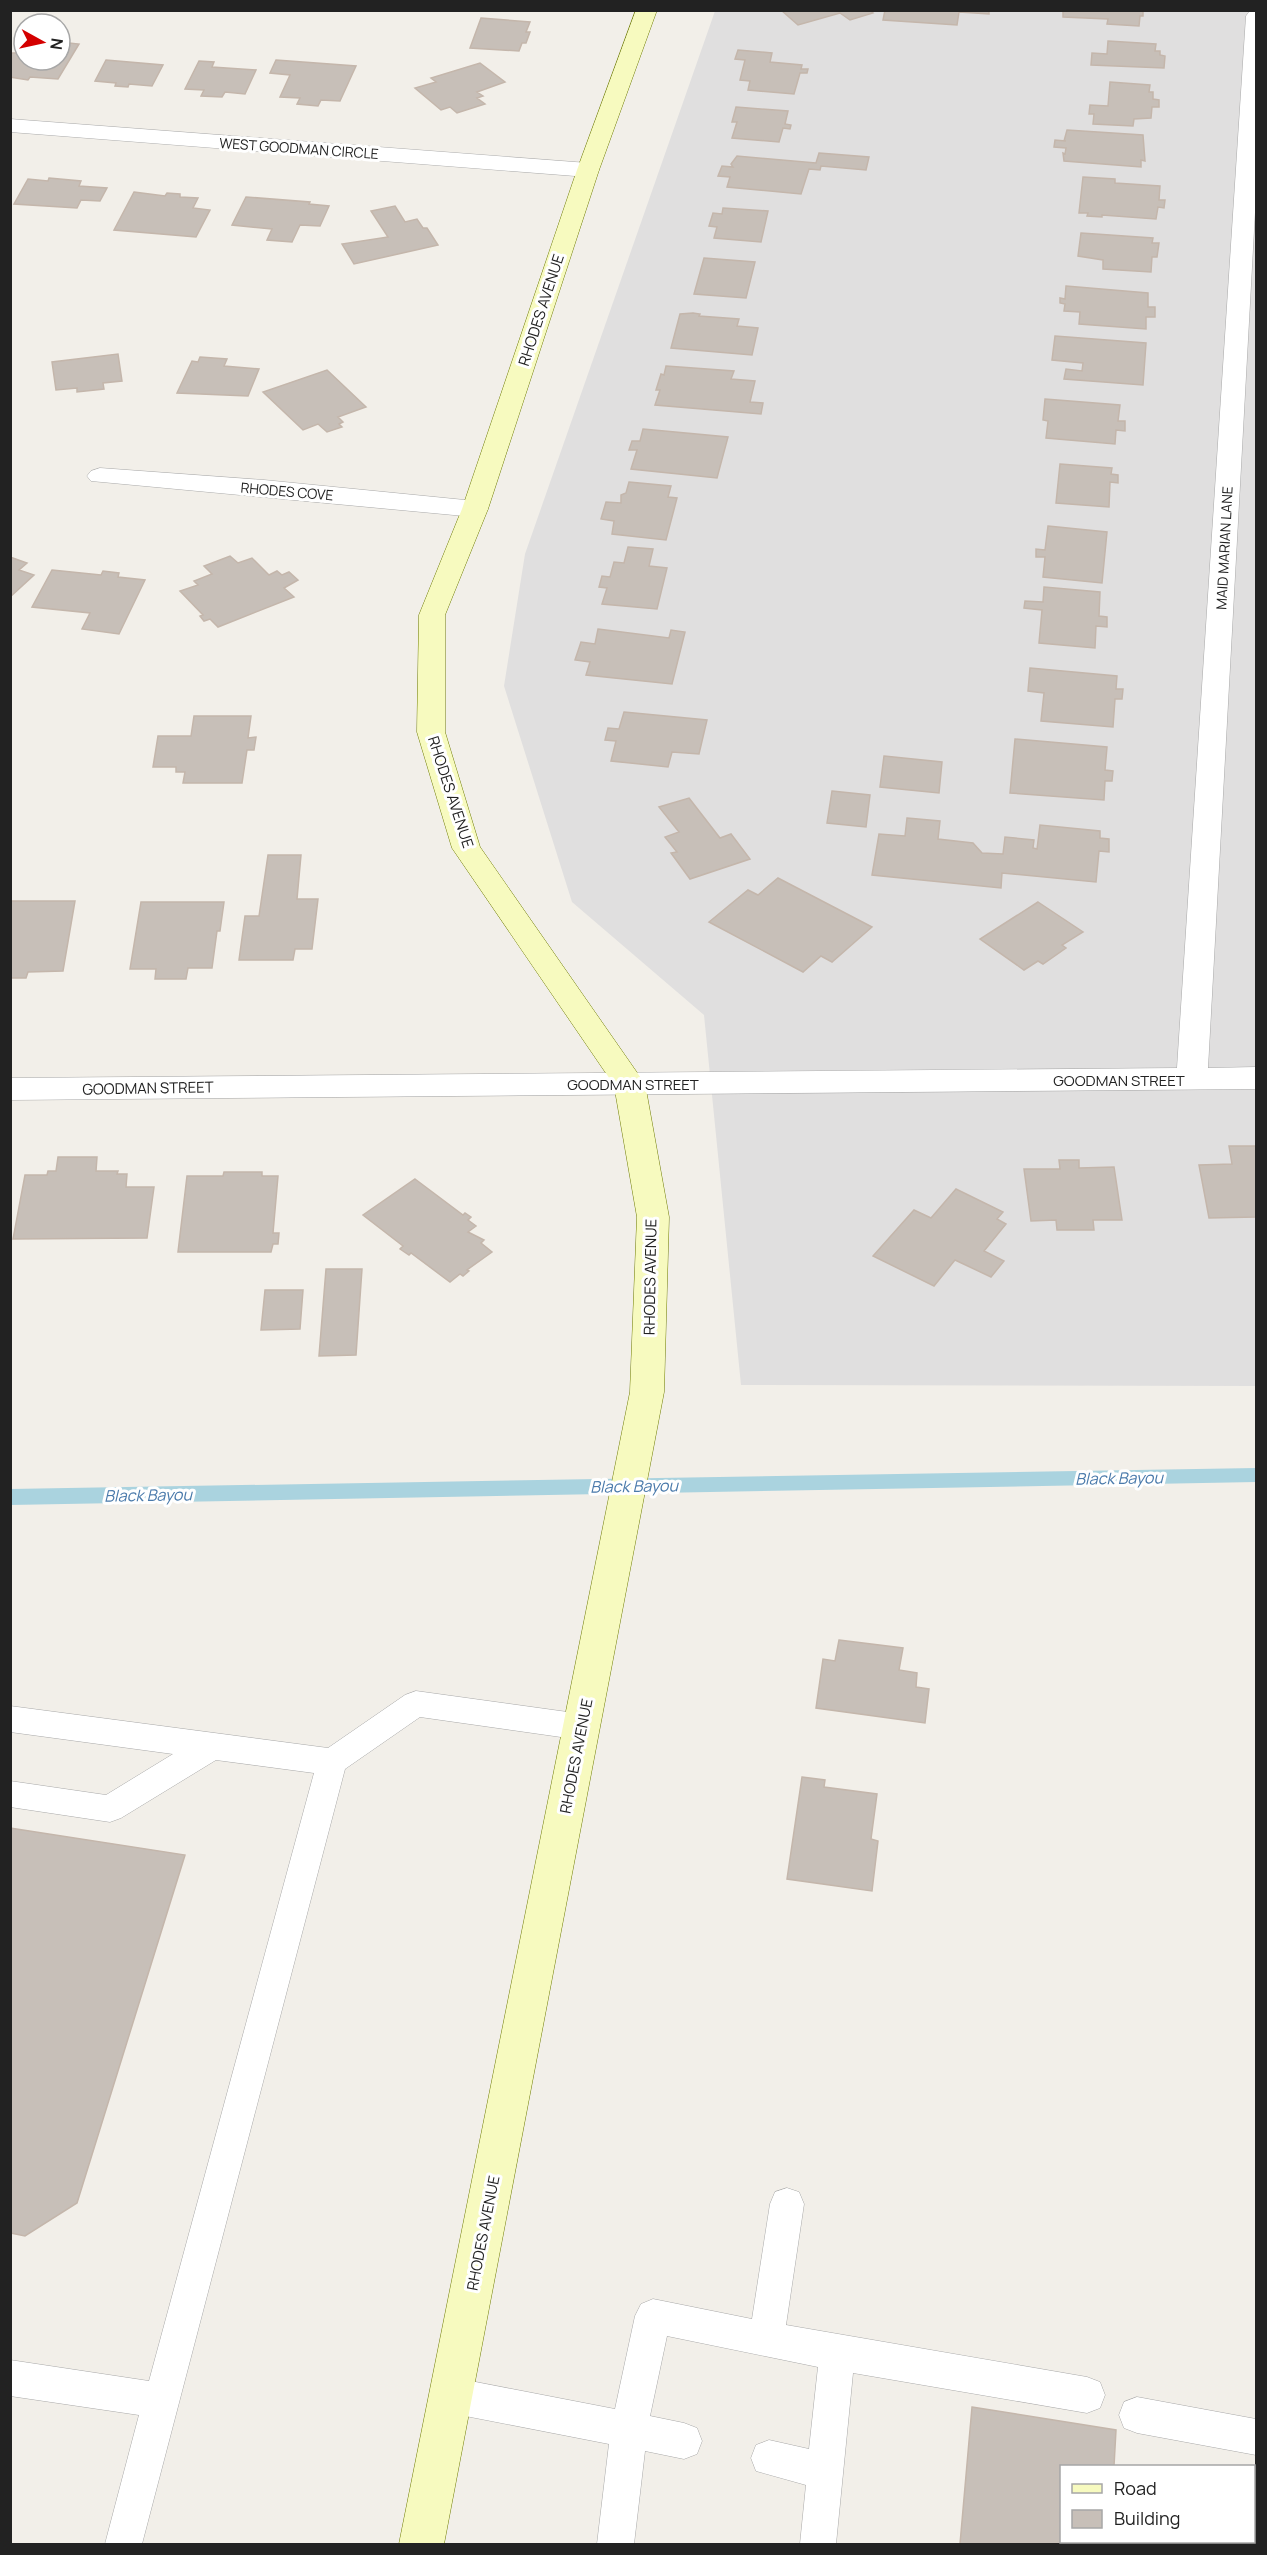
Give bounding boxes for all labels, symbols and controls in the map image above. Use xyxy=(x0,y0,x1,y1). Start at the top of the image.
north arrow xyxy=(12,12,72,72)
text: N xyxy=(45,37,69,51)
street label: WEST GOODMAN CIRCLE xyxy=(219,133,379,163)
street label: RHODES AVENUE xyxy=(513,251,569,369)
street label: RHODES COVE xyxy=(240,477,334,505)
street label: MAID MARIAN LANE xyxy=(1211,486,1237,610)
street label: RHODES AVENUE xyxy=(423,733,479,851)
street label: GOODMAN STREET xyxy=(1053,1070,1185,1091)
street label: GOODMAN STREET xyxy=(567,1074,699,1095)
street label: GOODMAN STREET xyxy=(82,1076,214,1100)
street label: RHODES AVENUE xyxy=(638,1219,662,1335)
water label: Black Bayou xyxy=(1075,1466,1165,1490)
water label: Black Bayou xyxy=(590,1474,680,1498)
water label: Black Bayou xyxy=(104,1483,194,1507)
street label: RHODES AVENUE xyxy=(555,1697,597,1815)
street label: RHODES AVENUE xyxy=(462,2174,504,2292)
legend xyxy=(1060,2465,1255,2543)
text: Road xyxy=(1114,2476,1157,2500)
text: Building xyxy=(1114,2506,1180,2530)

